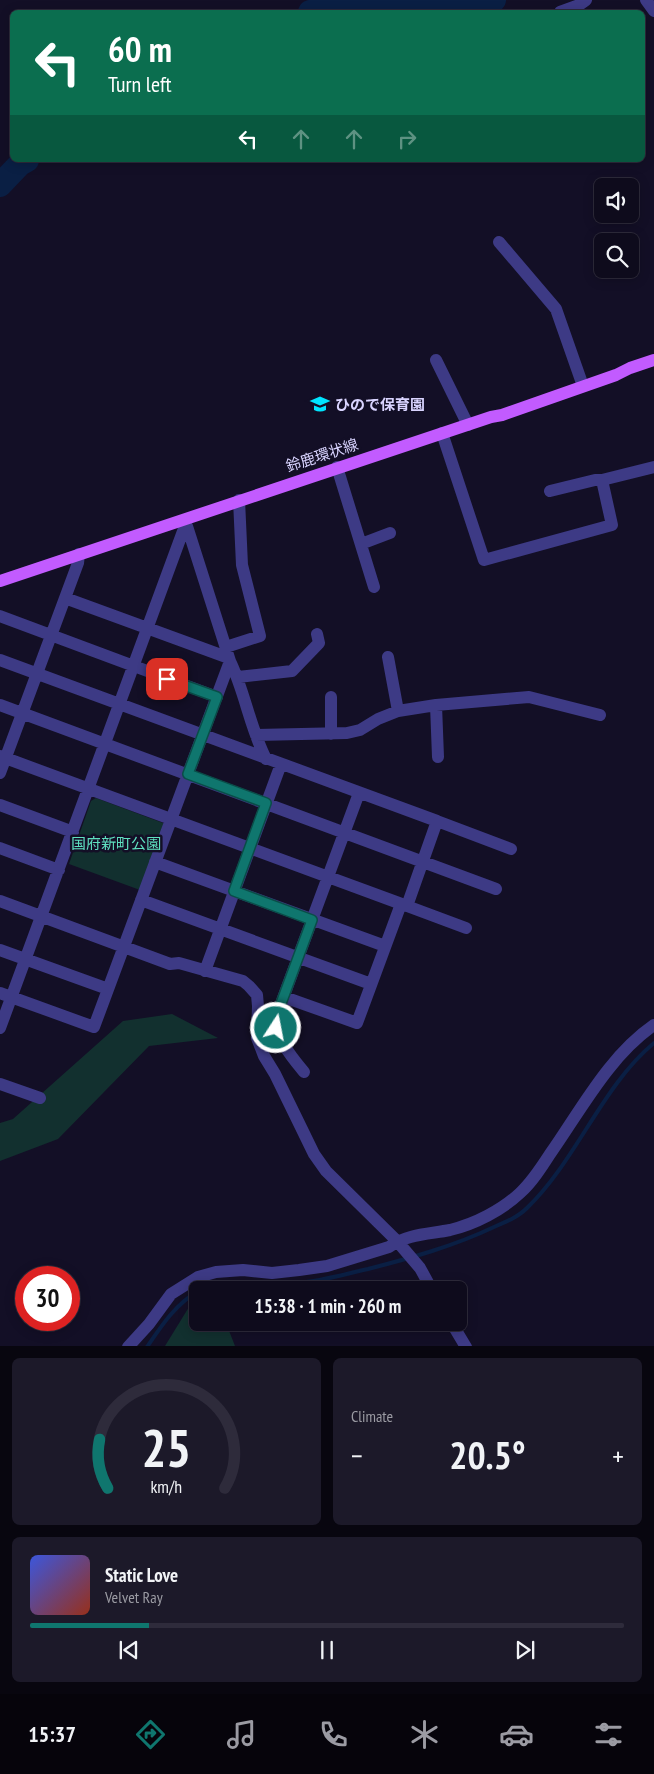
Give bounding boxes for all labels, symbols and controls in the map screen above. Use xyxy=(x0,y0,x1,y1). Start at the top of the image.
text: 60 m xyxy=(108,26,172,72)
icon: left xyxy=(25,30,90,95)
text: Turn left xyxy=(108,70,172,98)
icon: left xyxy=(234,125,262,153)
icon: ahead xyxy=(287,125,315,153)
icon: ahead xyxy=(340,125,368,153)
icon: right xyxy=(393,125,421,153)
map controls xyxy=(594,178,639,278)
button: sound xyxy=(594,178,639,223)
button: search xyxy=(594,233,639,278)
school or university icon: ひので保育園 xyxy=(309,393,331,415)
place label: ひので保育園 xyxy=(335,395,425,414)
street label: 鈴鹿環状線 xyxy=(283,434,361,476)
pin xyxy=(146,658,188,700)
icon: arrive xyxy=(153,665,181,693)
park label: 国府新町公園 xyxy=(71,834,161,853)
position arrow xyxy=(249,1001,301,1053)
speed limit sign: 30 xyxy=(15,1266,80,1331)
text: 15:38 · 1 min · 260 m xyxy=(255,1294,401,1318)
text: Climate xyxy=(351,1406,393,1426)
text: 25 xyxy=(142,1414,191,1481)
text: 20.5° xyxy=(449,1430,526,1479)
text: − xyxy=(351,1437,363,1474)
text: + xyxy=(612,1437,624,1474)
text: km/h xyxy=(151,1475,182,1498)
text: Static Love xyxy=(105,1563,178,1587)
text: Velvet Ray xyxy=(105,1587,163,1607)
icon: previous xyxy=(115,1636,143,1664)
icon: pause xyxy=(313,1636,341,1664)
icon: next xyxy=(511,1636,539,1664)
icon: directions xyxy=(133,1717,168,1752)
icon: music xyxy=(224,1717,259,1752)
icon: phone xyxy=(316,1717,351,1752)
icon: climate xyxy=(407,1717,442,1752)
icon: car xyxy=(499,1717,534,1752)
icon: filters xyxy=(591,1717,626,1752)
text: 15:37 xyxy=(28,1720,76,1748)

